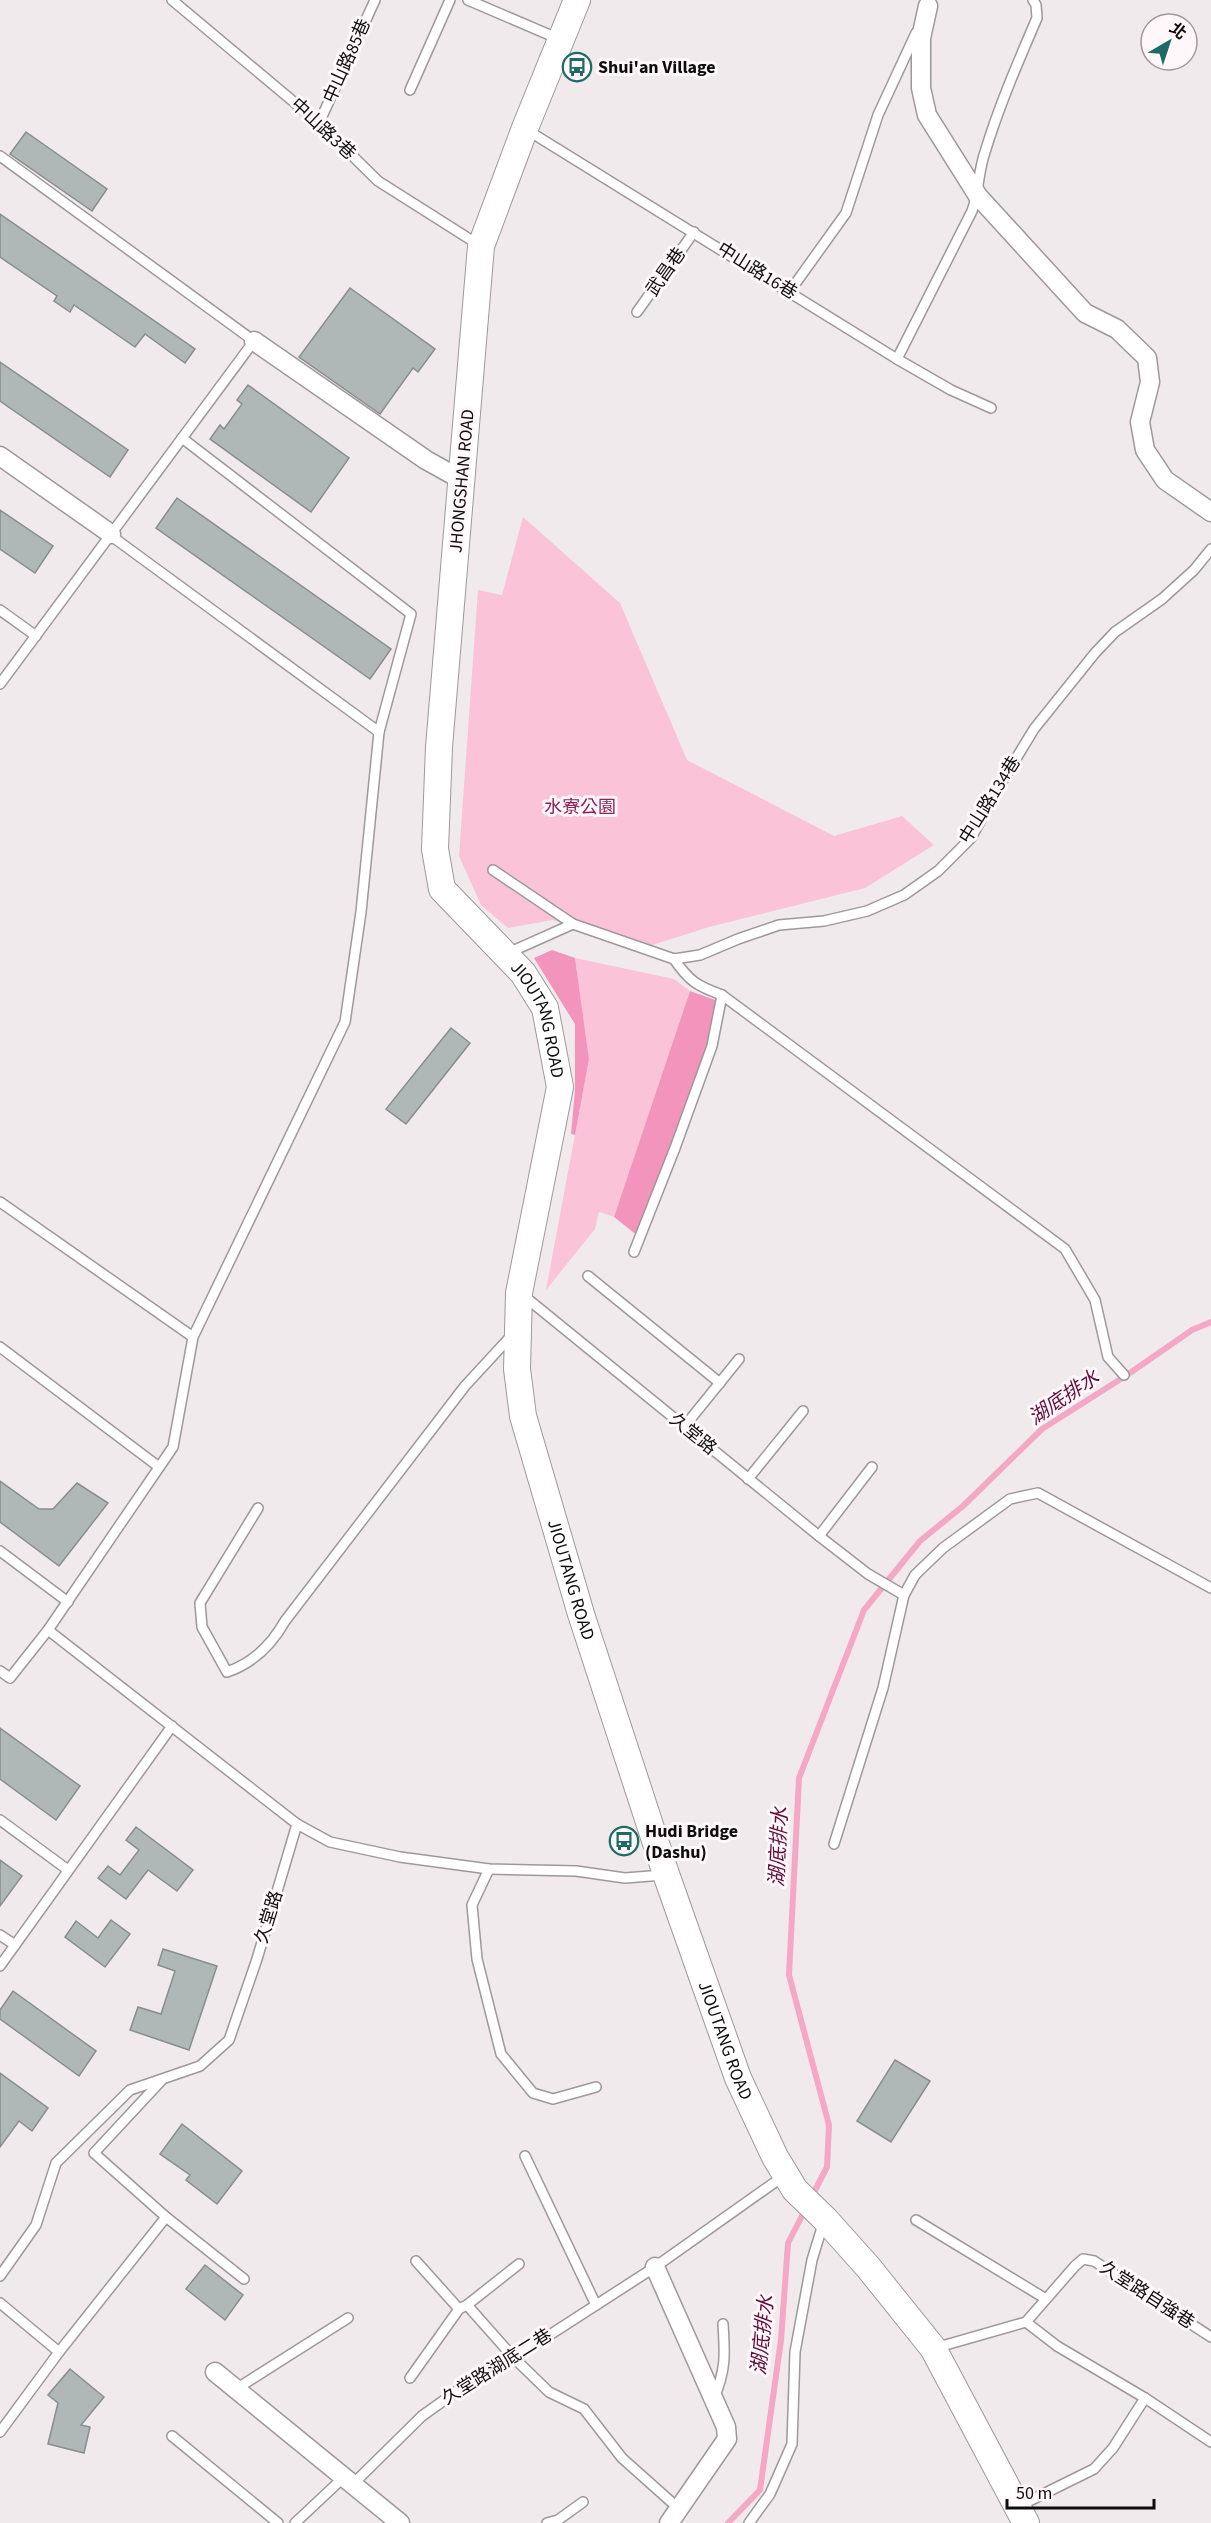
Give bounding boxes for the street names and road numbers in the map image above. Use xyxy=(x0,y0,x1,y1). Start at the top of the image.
street label: 中山路85巷 xyxy=(317,15,377,107)
street label: 中山路3巷 xyxy=(285,92,361,166)
street label: 中山路16巷 xyxy=(712,237,802,305)
street label: 武昌巷 xyxy=(640,243,692,301)
street label: JHONGSHAN ROAD xyxy=(443,408,481,554)
street label: 中山路134巷 xyxy=(953,751,1027,849)
street label: JIOUTANG ROAD xyxy=(505,955,571,1080)
street label: 久堂路 xyxy=(664,1407,722,1461)
street label: JIOUTANG ROAD xyxy=(541,1516,601,1643)
street label: 久堂路 xyxy=(249,1888,289,1946)
street label: JIOUTANG ROAD xyxy=(692,1978,759,2104)
street label: 久堂路自強巷 xyxy=(1095,2255,1199,2335)
street label: 久堂路湖底二巷 xyxy=(437,2323,557,2411)

